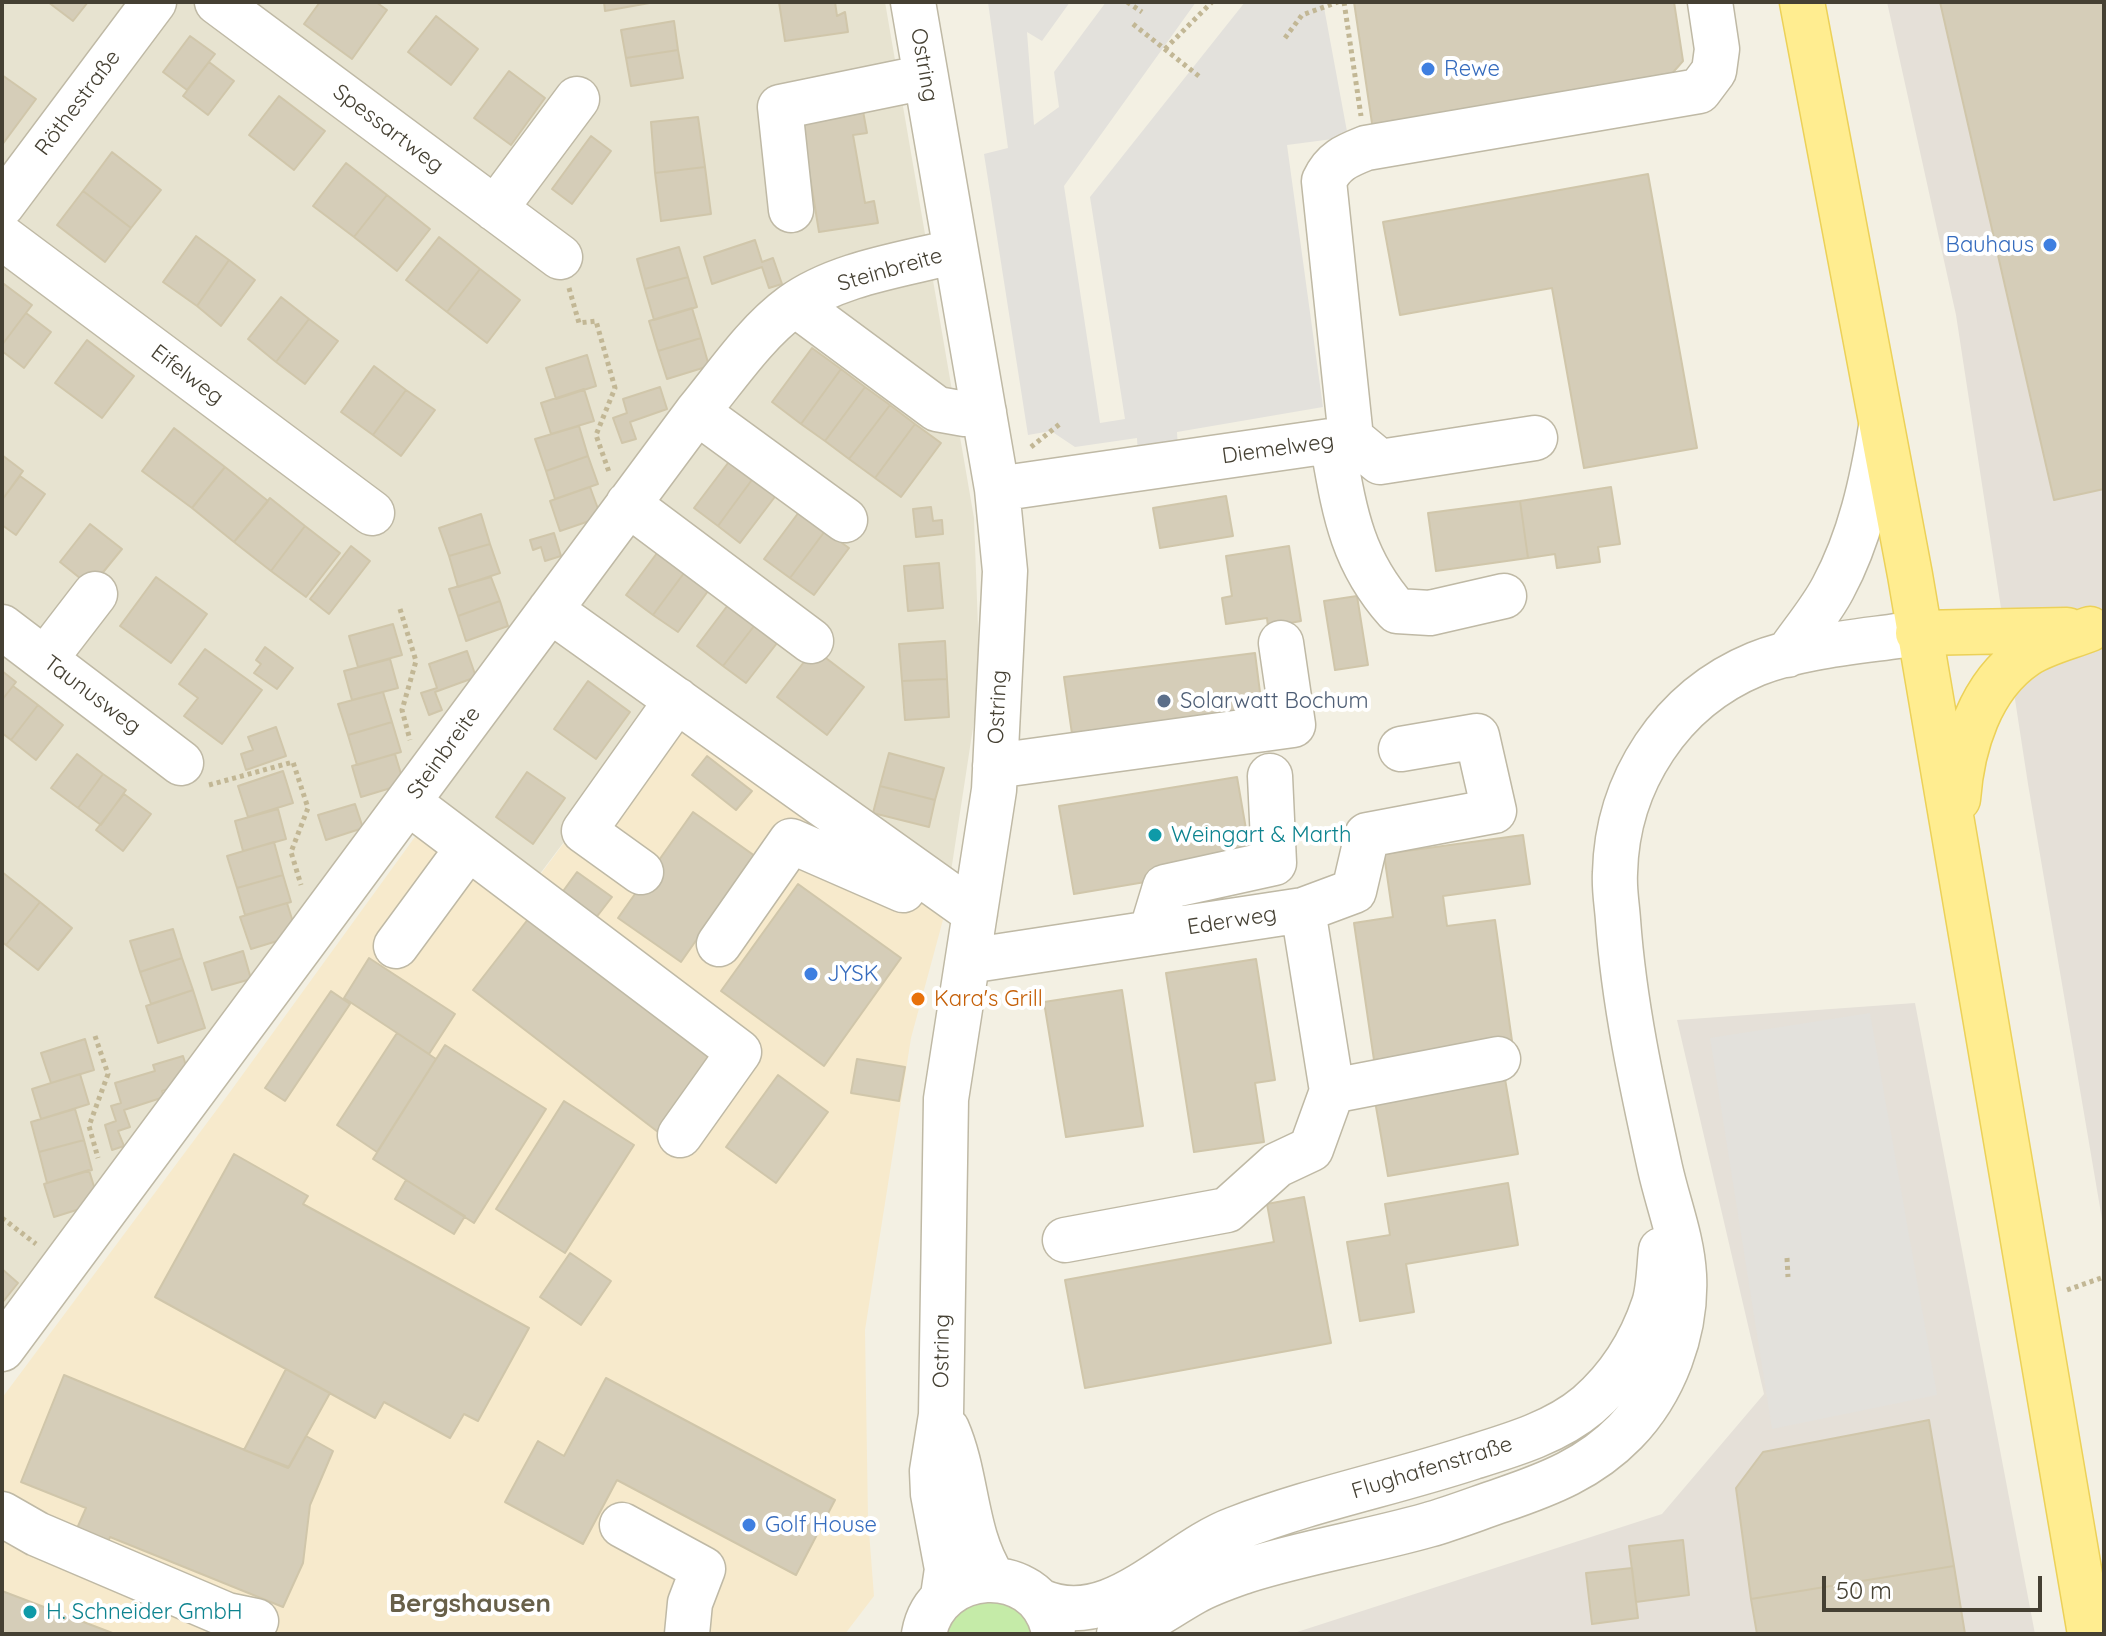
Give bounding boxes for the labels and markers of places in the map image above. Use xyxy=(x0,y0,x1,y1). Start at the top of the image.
place label: Rewe xyxy=(1444,56,1500,82)
marker: Rewe xyxy=(1419,60,1437,78)
place label: Bauhaus xyxy=(1946,232,2034,258)
marker: Bauhaus xyxy=(2041,236,2059,254)
place label: Solarwatt Bochum xyxy=(1180,688,1369,714)
marker: Solarwatt Bochum xyxy=(1155,692,1173,710)
place label: Weingart & Marth xyxy=(1171,822,1352,848)
marker: Weingart & Marth xyxy=(1146,826,1164,844)
place label: JYSK xyxy=(827,961,879,987)
marker: JYSK xyxy=(802,965,820,983)
place label: Kara's Grill xyxy=(934,986,1043,1012)
marker: Kara's Grill xyxy=(909,990,927,1008)
place label: Golf House xyxy=(765,1512,877,1538)
marker: Golf House xyxy=(740,1516,758,1534)
place label: H. Schneider GmbH xyxy=(46,1599,243,1625)
marker: H. Schneider GmbH xyxy=(21,1603,39,1621)

